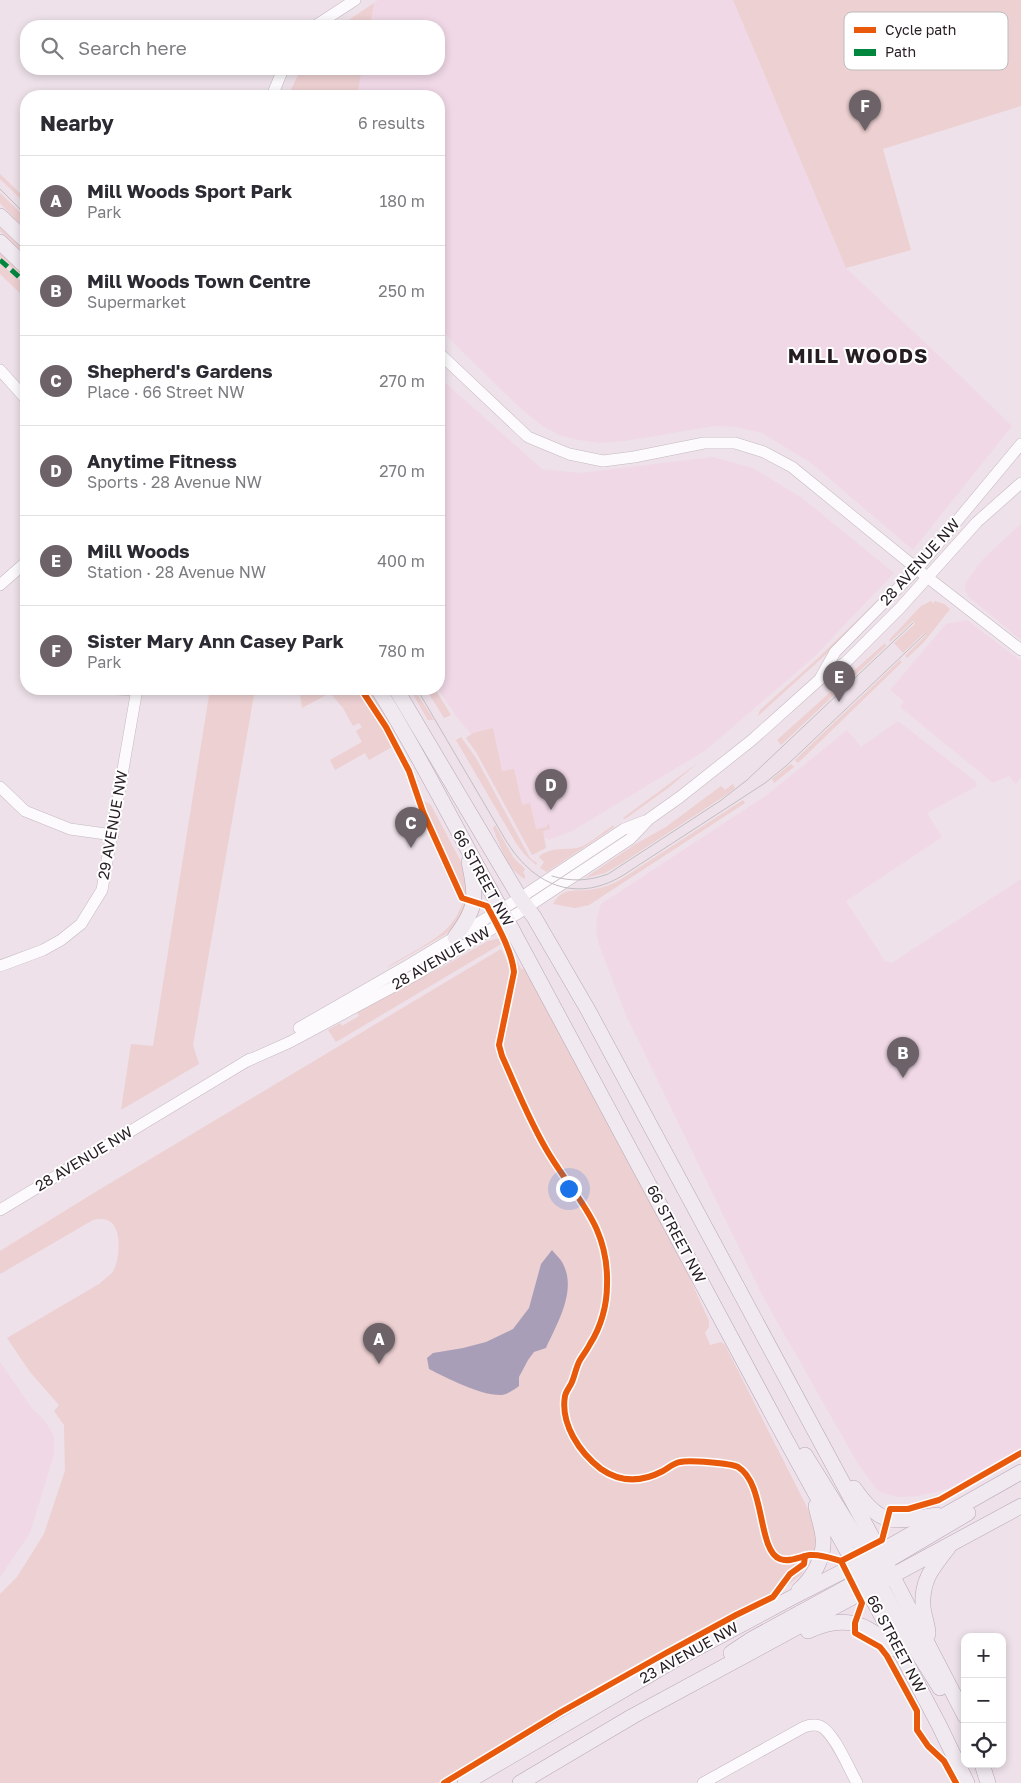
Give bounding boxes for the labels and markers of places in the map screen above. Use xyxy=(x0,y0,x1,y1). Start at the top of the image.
pin: F xyxy=(849,90,881,131)
pin: E xyxy=(823,661,855,702)
pin: D xyxy=(535,769,567,810)
pin: C xyxy=(395,807,427,848)
pin: B xyxy=(887,1037,919,1078)
pin: A xyxy=(363,1323,395,1364)

